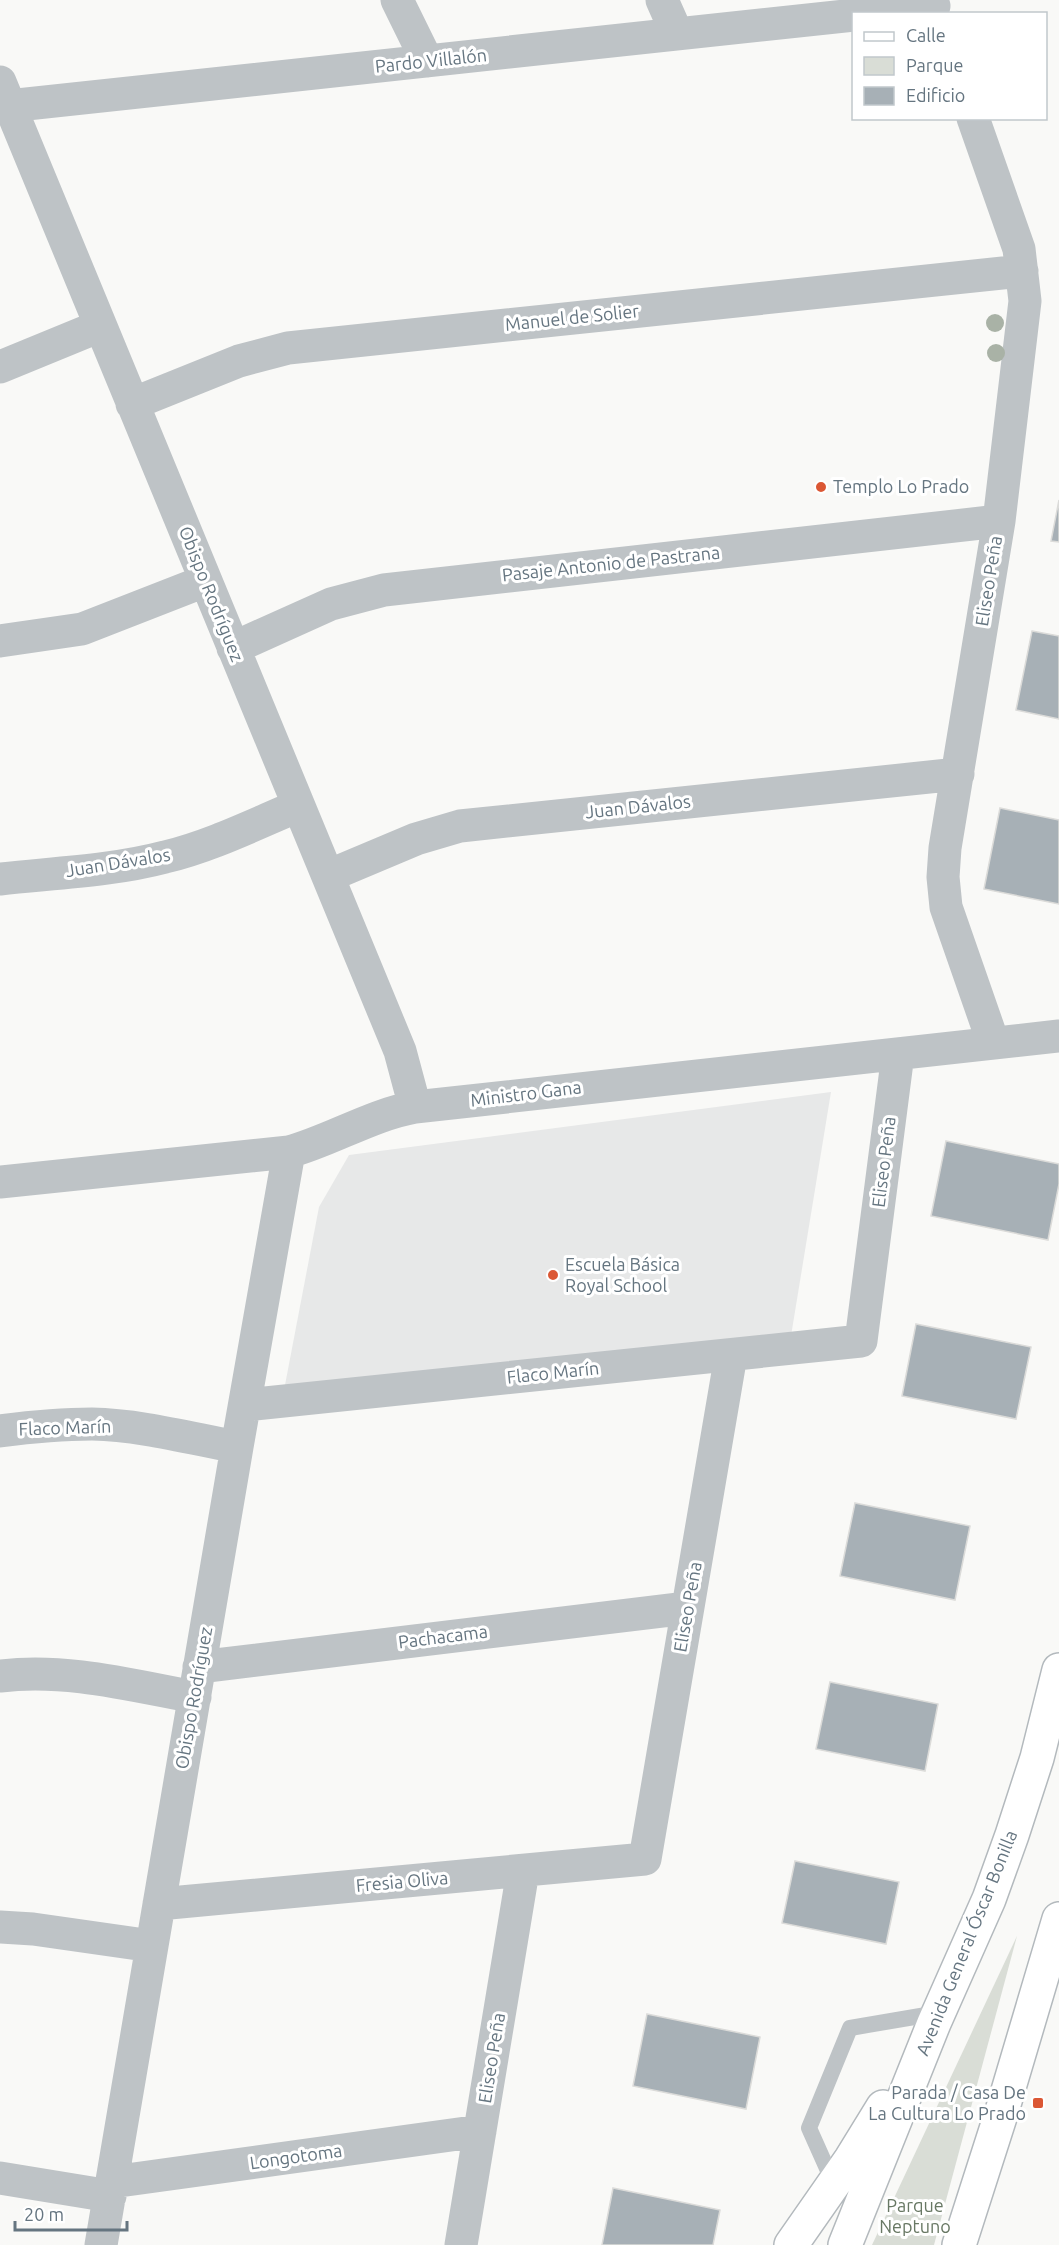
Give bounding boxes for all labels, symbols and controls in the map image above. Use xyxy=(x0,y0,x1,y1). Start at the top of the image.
legend xyxy=(852,12,1047,120)
text: Calle xyxy=(906,25,946,45)
street label: Pardo Villalón xyxy=(374,44,488,76)
text: Parque xyxy=(906,55,963,75)
text: Edificio xyxy=(906,85,965,105)
street label: Manuel de Solier xyxy=(504,300,640,334)
place label: Templo Lo Prado xyxy=(833,476,969,496)
marker: Templo Lo Prado xyxy=(814,480,828,494)
street label: Obispo Rodríguez xyxy=(176,523,248,664)
street label: Eliseo Peña xyxy=(971,534,1005,628)
street label: Pasaje Antonio de Pastrana xyxy=(501,542,721,584)
street label: Juan Dávalos xyxy=(584,791,692,821)
street label: Juan Dávalos xyxy=(64,844,172,880)
street label: Ministro Gana xyxy=(469,1076,583,1110)
street label: Eliseo Peña xyxy=(868,1115,899,1208)
place label: Escuela Básica Royal School xyxy=(565,1254,680,1295)
marker: Escuela Básica Royal School xyxy=(546,1268,560,1282)
street label: Flaco Marín xyxy=(506,1357,600,1387)
street label: Flaco Marín xyxy=(18,1415,112,1439)
street label: Eliseo Peña xyxy=(669,1560,705,1654)
street label: Pachacama xyxy=(397,1621,489,1651)
street label: Obispo Rodríguez xyxy=(171,1625,215,1771)
street label: Avenida General Óscar Bonilla xyxy=(911,1827,1021,2058)
street label: Fresia Oliva xyxy=(355,1867,449,1895)
street label: Eliseo Peña xyxy=(474,2011,508,2105)
place label: Parada / Casa De La Cultura Lo Prado xyxy=(868,2082,1026,2123)
marker: Parada / Casa De La Cultura Lo Prado xyxy=(1031,2096,1045,2110)
street label: Longotoma xyxy=(248,2140,343,2172)
scale bar xyxy=(15,2194,128,2232)
park label: Parque Neptuno xyxy=(879,2195,951,2236)
text: 20 m xyxy=(24,2204,64,2224)

